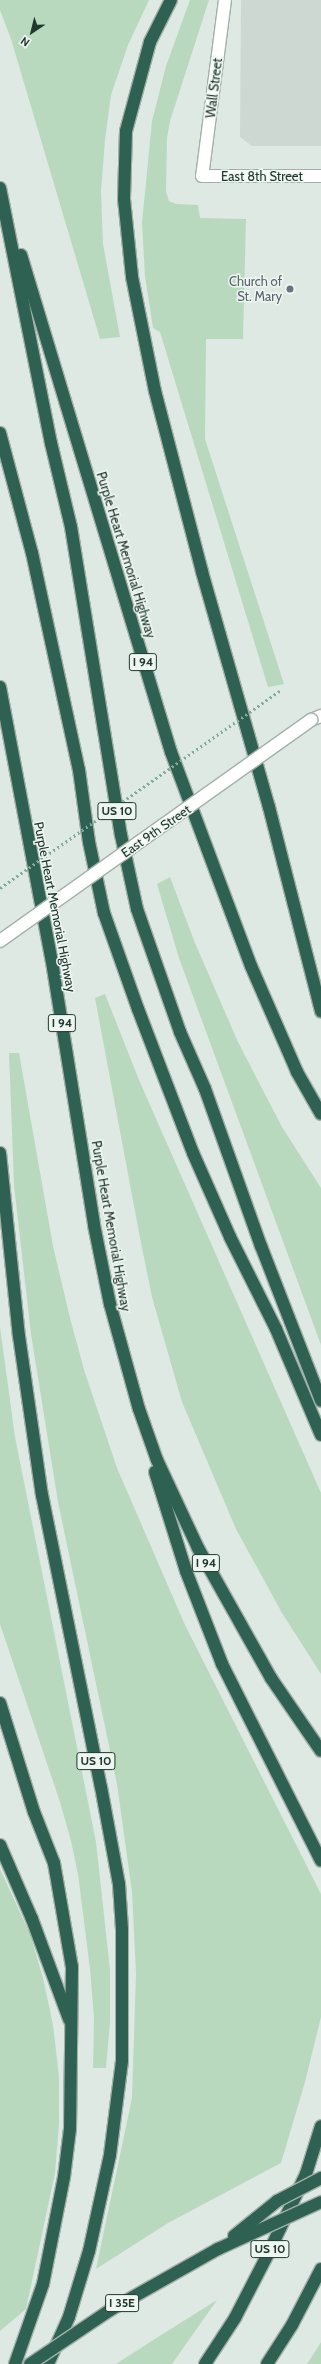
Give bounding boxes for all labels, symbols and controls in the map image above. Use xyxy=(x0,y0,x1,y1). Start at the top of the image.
north arrow xyxy=(12,12,52,52)
text: N xyxy=(18,34,32,50)
street label: Wall Street xyxy=(203,57,225,119)
street label: East 8th Street xyxy=(221,168,303,184)
place label: Church of St. Mary xyxy=(229,274,282,305)
marker: Church of St. Mary xyxy=(285,284,295,294)
street label: Purple Heart Memorial Highway xyxy=(93,470,159,640)
road number: I 94 xyxy=(128,652,158,672)
road number: US 10 xyxy=(97,801,137,821)
street label: East 9th Street xyxy=(118,801,194,861)
street label: Purple Heart Memorial Highway xyxy=(31,820,79,994)
road number: I 94 xyxy=(47,1013,77,1033)
street label: Purple Heart Memorial Highway xyxy=(88,1139,134,1313)
road number: I 94 xyxy=(191,1553,221,1573)
road number: US 10 xyxy=(76,1751,116,1771)
road number: US 10 xyxy=(250,2239,290,2259)
road number: I 35E xyxy=(105,2293,139,2313)

